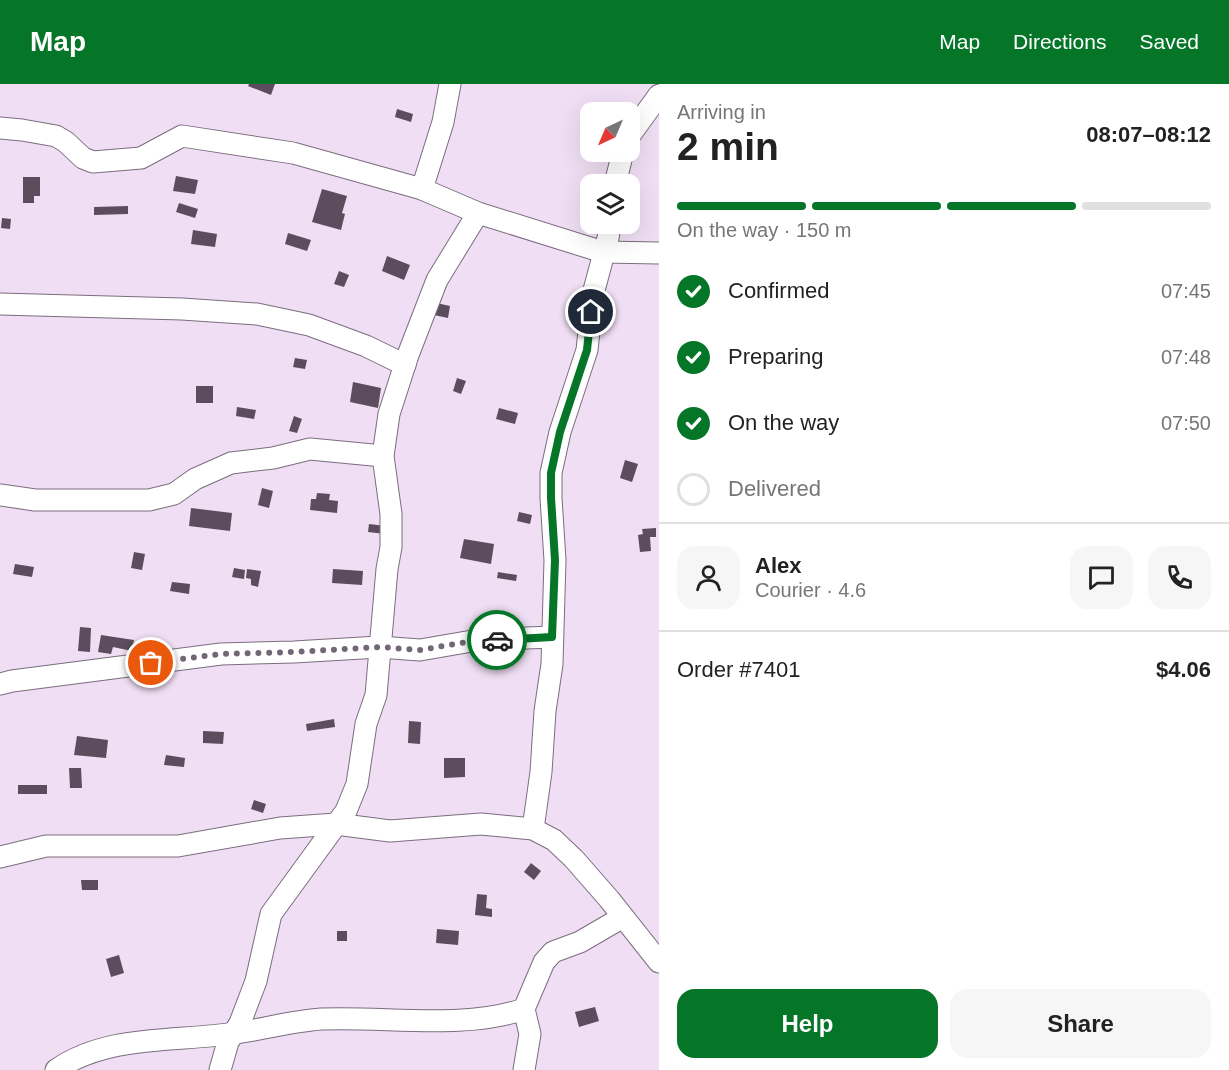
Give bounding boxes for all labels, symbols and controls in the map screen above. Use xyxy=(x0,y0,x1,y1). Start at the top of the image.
text: Map xyxy=(30,26,86,57)
text: Map xyxy=(939,30,980,53)
text: Directions xyxy=(1013,30,1106,53)
text: Saved xyxy=(1139,30,1199,53)
text: Arriving in xyxy=(677,101,766,123)
north arrow xyxy=(580,102,640,162)
map controls xyxy=(580,102,640,234)
text: 08:07–08:12 xyxy=(1086,122,1211,147)
text: 2 min xyxy=(677,125,779,168)
button: layers xyxy=(580,174,640,234)
text: On the way · 150 m xyxy=(677,219,852,241)
icon: check xyxy=(677,275,710,308)
text: Confirmed xyxy=(728,278,829,303)
text: 07:45 xyxy=(1161,280,1211,302)
pin xyxy=(565,286,616,337)
icon: home xyxy=(574,295,607,328)
icon: check xyxy=(677,341,710,374)
text: Preparing xyxy=(728,344,823,369)
text: 07:48 xyxy=(1161,346,1211,368)
icon: check xyxy=(677,407,710,440)
text: On the way xyxy=(728,410,839,435)
text: 07:50 xyxy=(1161,412,1211,434)
text: Delivered xyxy=(728,476,821,501)
button: person xyxy=(677,546,740,609)
button: chat xyxy=(1070,546,1133,609)
button: phone xyxy=(1148,546,1211,609)
text: Alex xyxy=(755,553,801,578)
text: Courier · 4.6 xyxy=(755,579,866,601)
courier xyxy=(467,610,527,670)
icon: car xyxy=(481,624,514,657)
pin xyxy=(125,637,176,688)
icon: bag xyxy=(134,646,167,679)
text: Order #7401 xyxy=(677,657,801,682)
text: $4.06 xyxy=(1156,657,1211,682)
button: Help xyxy=(677,989,938,1058)
button: Share xyxy=(950,989,1211,1058)

